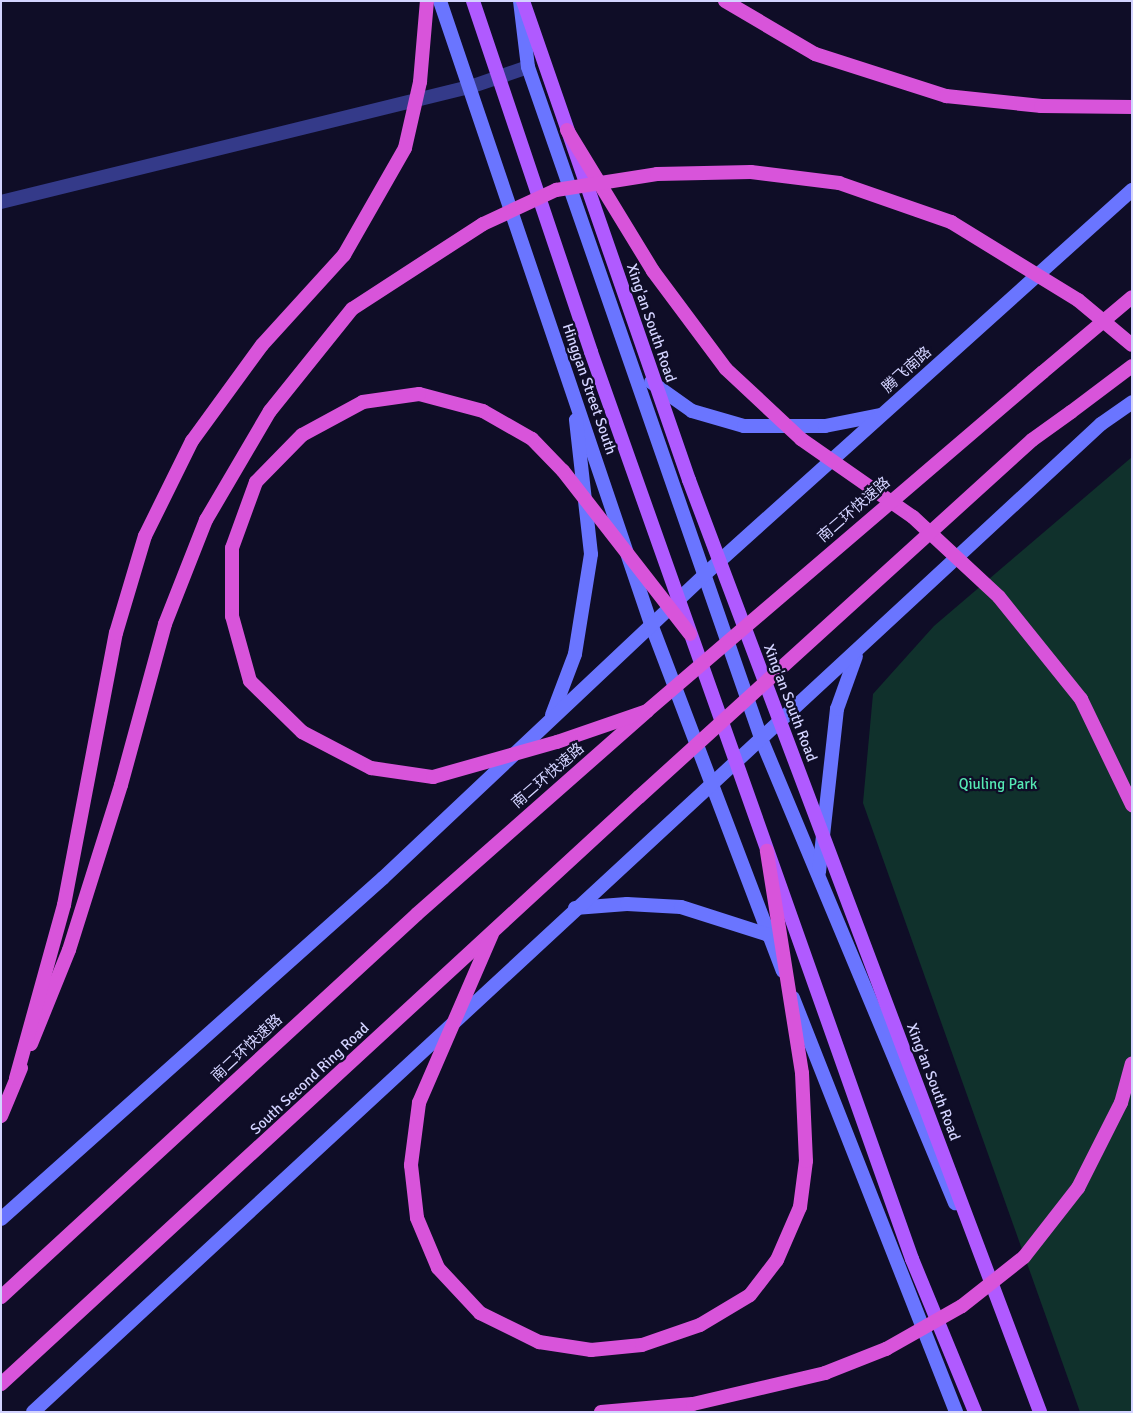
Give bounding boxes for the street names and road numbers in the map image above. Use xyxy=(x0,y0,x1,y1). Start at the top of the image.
street label: Xing'an South Road xyxy=(622,261,680,385)
street label: Hinggan Street South xyxy=(558,321,620,457)
street label: 腾飞南路 xyxy=(879,343,935,397)
street label: 南二环快速路 xyxy=(814,474,894,546)
street label: Xing'an South Road xyxy=(759,642,821,764)
street label: 南二环快速路 xyxy=(508,740,588,812)
street label: 南二环快速路 xyxy=(208,1011,286,1085)
street label: South Second Ring Road xyxy=(247,1019,373,1139)
street label: Xing'an South Road xyxy=(902,1021,964,1143)

